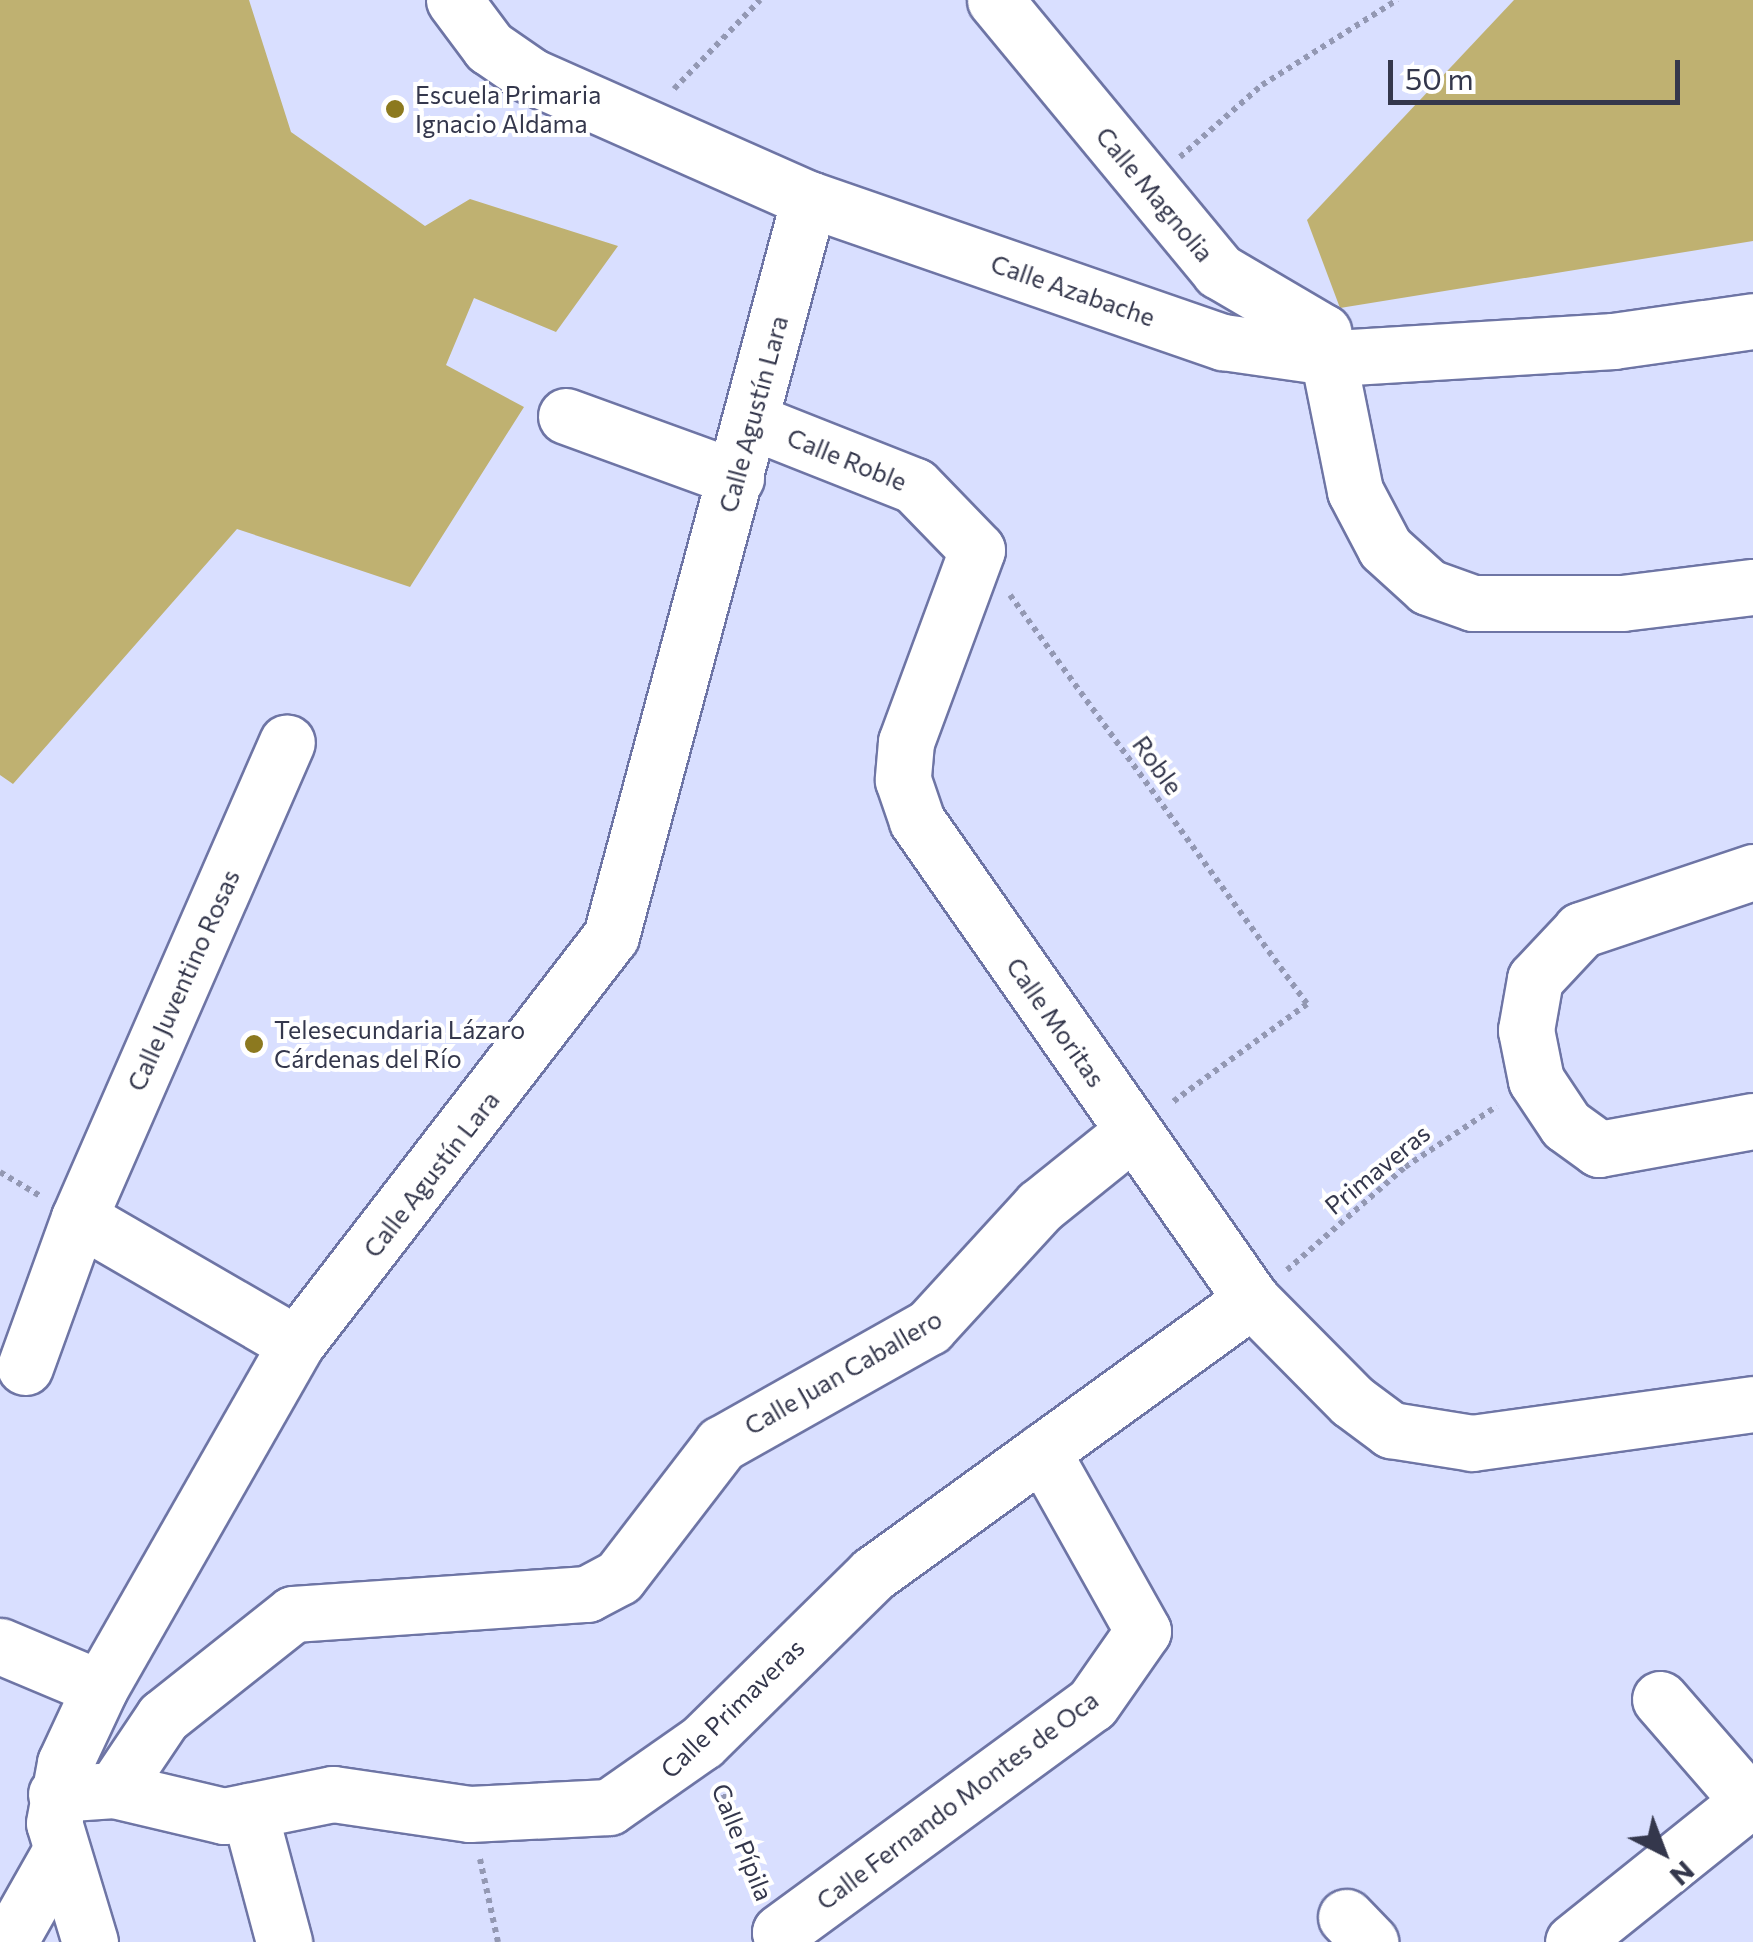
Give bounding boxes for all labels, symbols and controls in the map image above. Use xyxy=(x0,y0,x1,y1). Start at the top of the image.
scale bar xyxy=(1393,40,1686,102)
text: 50 m xyxy=(1405,59,1474,96)
place label: Escuela Primaria Ignacio Aldama xyxy=(415,80,601,139)
marker: Escuela Primaria Ignacio Aldama xyxy=(384,98,406,120)
street label: Calle Magnolia xyxy=(1090,121,1220,267)
street label: Calle Azabache xyxy=(987,248,1159,332)
street label: Calle Agustín Lara xyxy=(712,312,794,516)
street label: Calle Roble xyxy=(783,421,911,497)
street label: Roble xyxy=(1127,730,1189,800)
street label: Calle Juventino Rosas xyxy=(121,865,245,1095)
street label: Calle Moritas xyxy=(1000,952,1112,1092)
place label: Telesecundaria Lázaro Cárdenas del Río xyxy=(274,1015,525,1074)
marker: Telesecundaria Lázaro Cárdenas del Río xyxy=(243,1033,265,1055)
street label: Calle Agustín Lara xyxy=(357,1085,505,1263)
street label: Primaveras xyxy=(1318,1118,1436,1220)
street label: Calle Juan Caballero xyxy=(739,1303,947,1441)
street label: Calle Primaveras xyxy=(654,1632,810,1784)
street label: Calle Fernando Montes de Oca xyxy=(810,1684,1104,1916)
street label: Calle Pípila xyxy=(706,1779,780,1905)
north arrow xyxy=(1613,1802,1713,1902)
text: N xyxy=(1664,1855,1702,1894)

